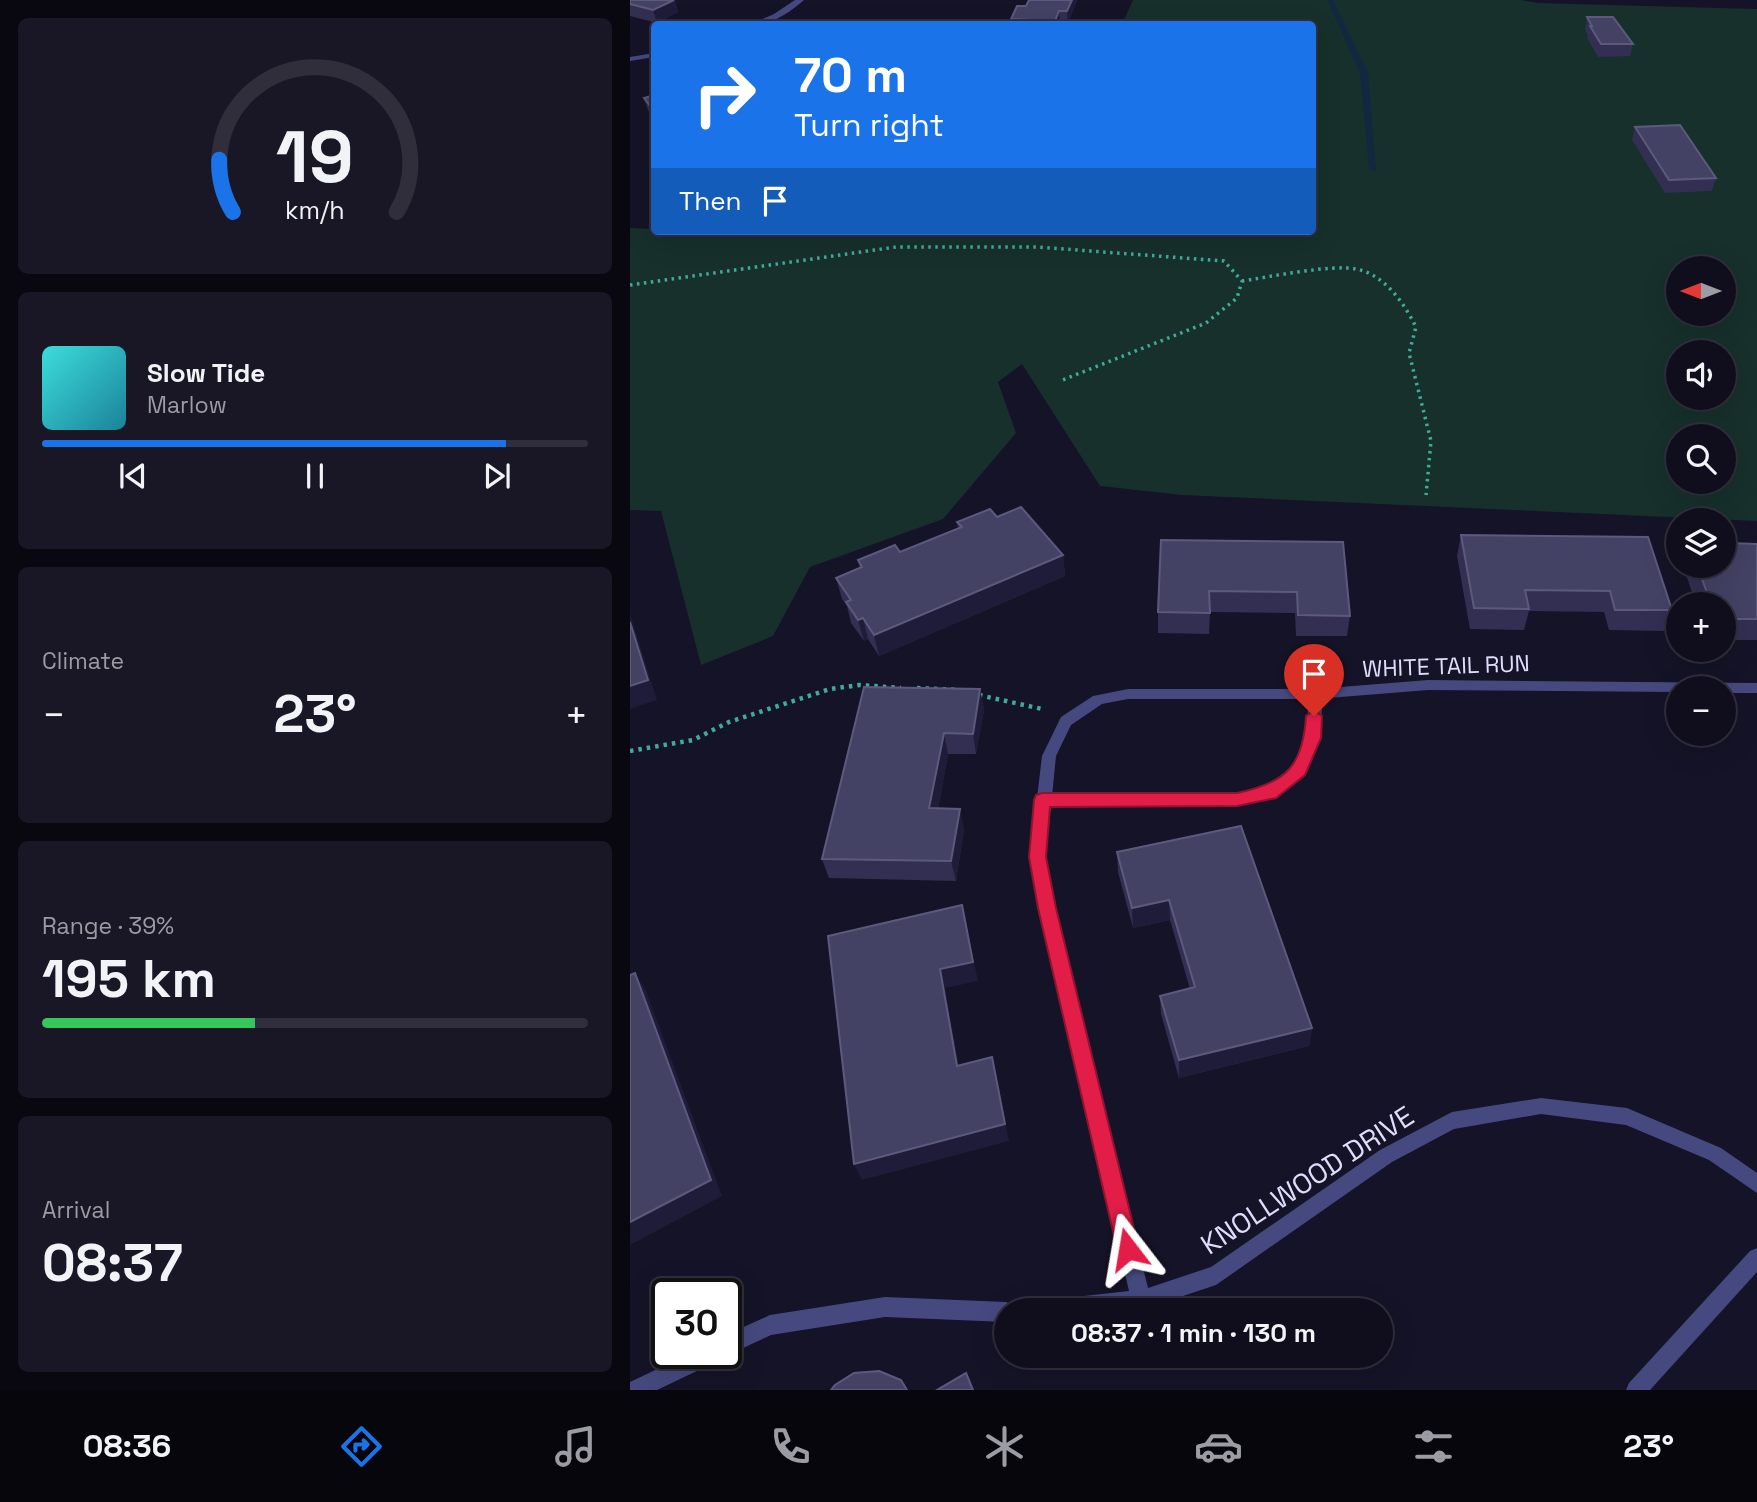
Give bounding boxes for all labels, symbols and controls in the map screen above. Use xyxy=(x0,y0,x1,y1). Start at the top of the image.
text: 70 m xyxy=(794,44,907,106)
icon: right xyxy=(679,49,770,140)
text: Turn right xyxy=(794,105,944,145)
text: 19 xyxy=(276,111,354,204)
icon: arrive xyxy=(756,182,794,220)
text: Then xyxy=(679,184,742,218)
text: km/h xyxy=(285,194,345,226)
north arrow xyxy=(1666,256,1736,326)
map controls xyxy=(1666,256,1736,746)
button: sound xyxy=(1666,340,1736,410)
text: Slow Tide xyxy=(147,356,265,390)
text: Marlow xyxy=(147,390,227,420)
button: search xyxy=(1666,424,1736,494)
icon: previous xyxy=(114,457,152,495)
icon: pause xyxy=(296,457,334,495)
icon: next xyxy=(478,457,516,495)
button: layers xyxy=(1666,508,1736,578)
button: + xyxy=(1666,592,1736,662)
pin xyxy=(1284,644,1344,716)
text: Climate xyxy=(42,646,124,676)
street label: WHITE TAIL RUN xyxy=(1362,648,1530,684)
icon: arrive xyxy=(1295,655,1333,693)
button: − xyxy=(1666,676,1736,746)
text: 23° xyxy=(274,681,357,747)
text: − xyxy=(42,691,66,739)
text: + xyxy=(564,691,588,739)
text: Range · 39% xyxy=(42,911,174,941)
text: 195 km xyxy=(42,946,216,1012)
street label: KNOLLWOOD DRIVE xyxy=(1194,1098,1420,1262)
text: Arrival xyxy=(42,1195,110,1225)
position arrow xyxy=(1091,1212,1165,1286)
text: 08:37 xyxy=(42,1230,183,1296)
speed limit sign: 30 xyxy=(651,1278,742,1369)
text: 08:37 · 1 min · 130 m xyxy=(1071,1316,1316,1350)
icon: directions xyxy=(337,1422,386,1471)
icon: music xyxy=(551,1422,600,1471)
icon: phone xyxy=(766,1422,815,1471)
icon: climate xyxy=(980,1422,1029,1471)
icon: car xyxy=(1194,1422,1243,1471)
icon: filters xyxy=(1409,1422,1458,1471)
text: 08:36 xyxy=(83,1426,171,1466)
text: 23° xyxy=(1623,1426,1674,1466)

